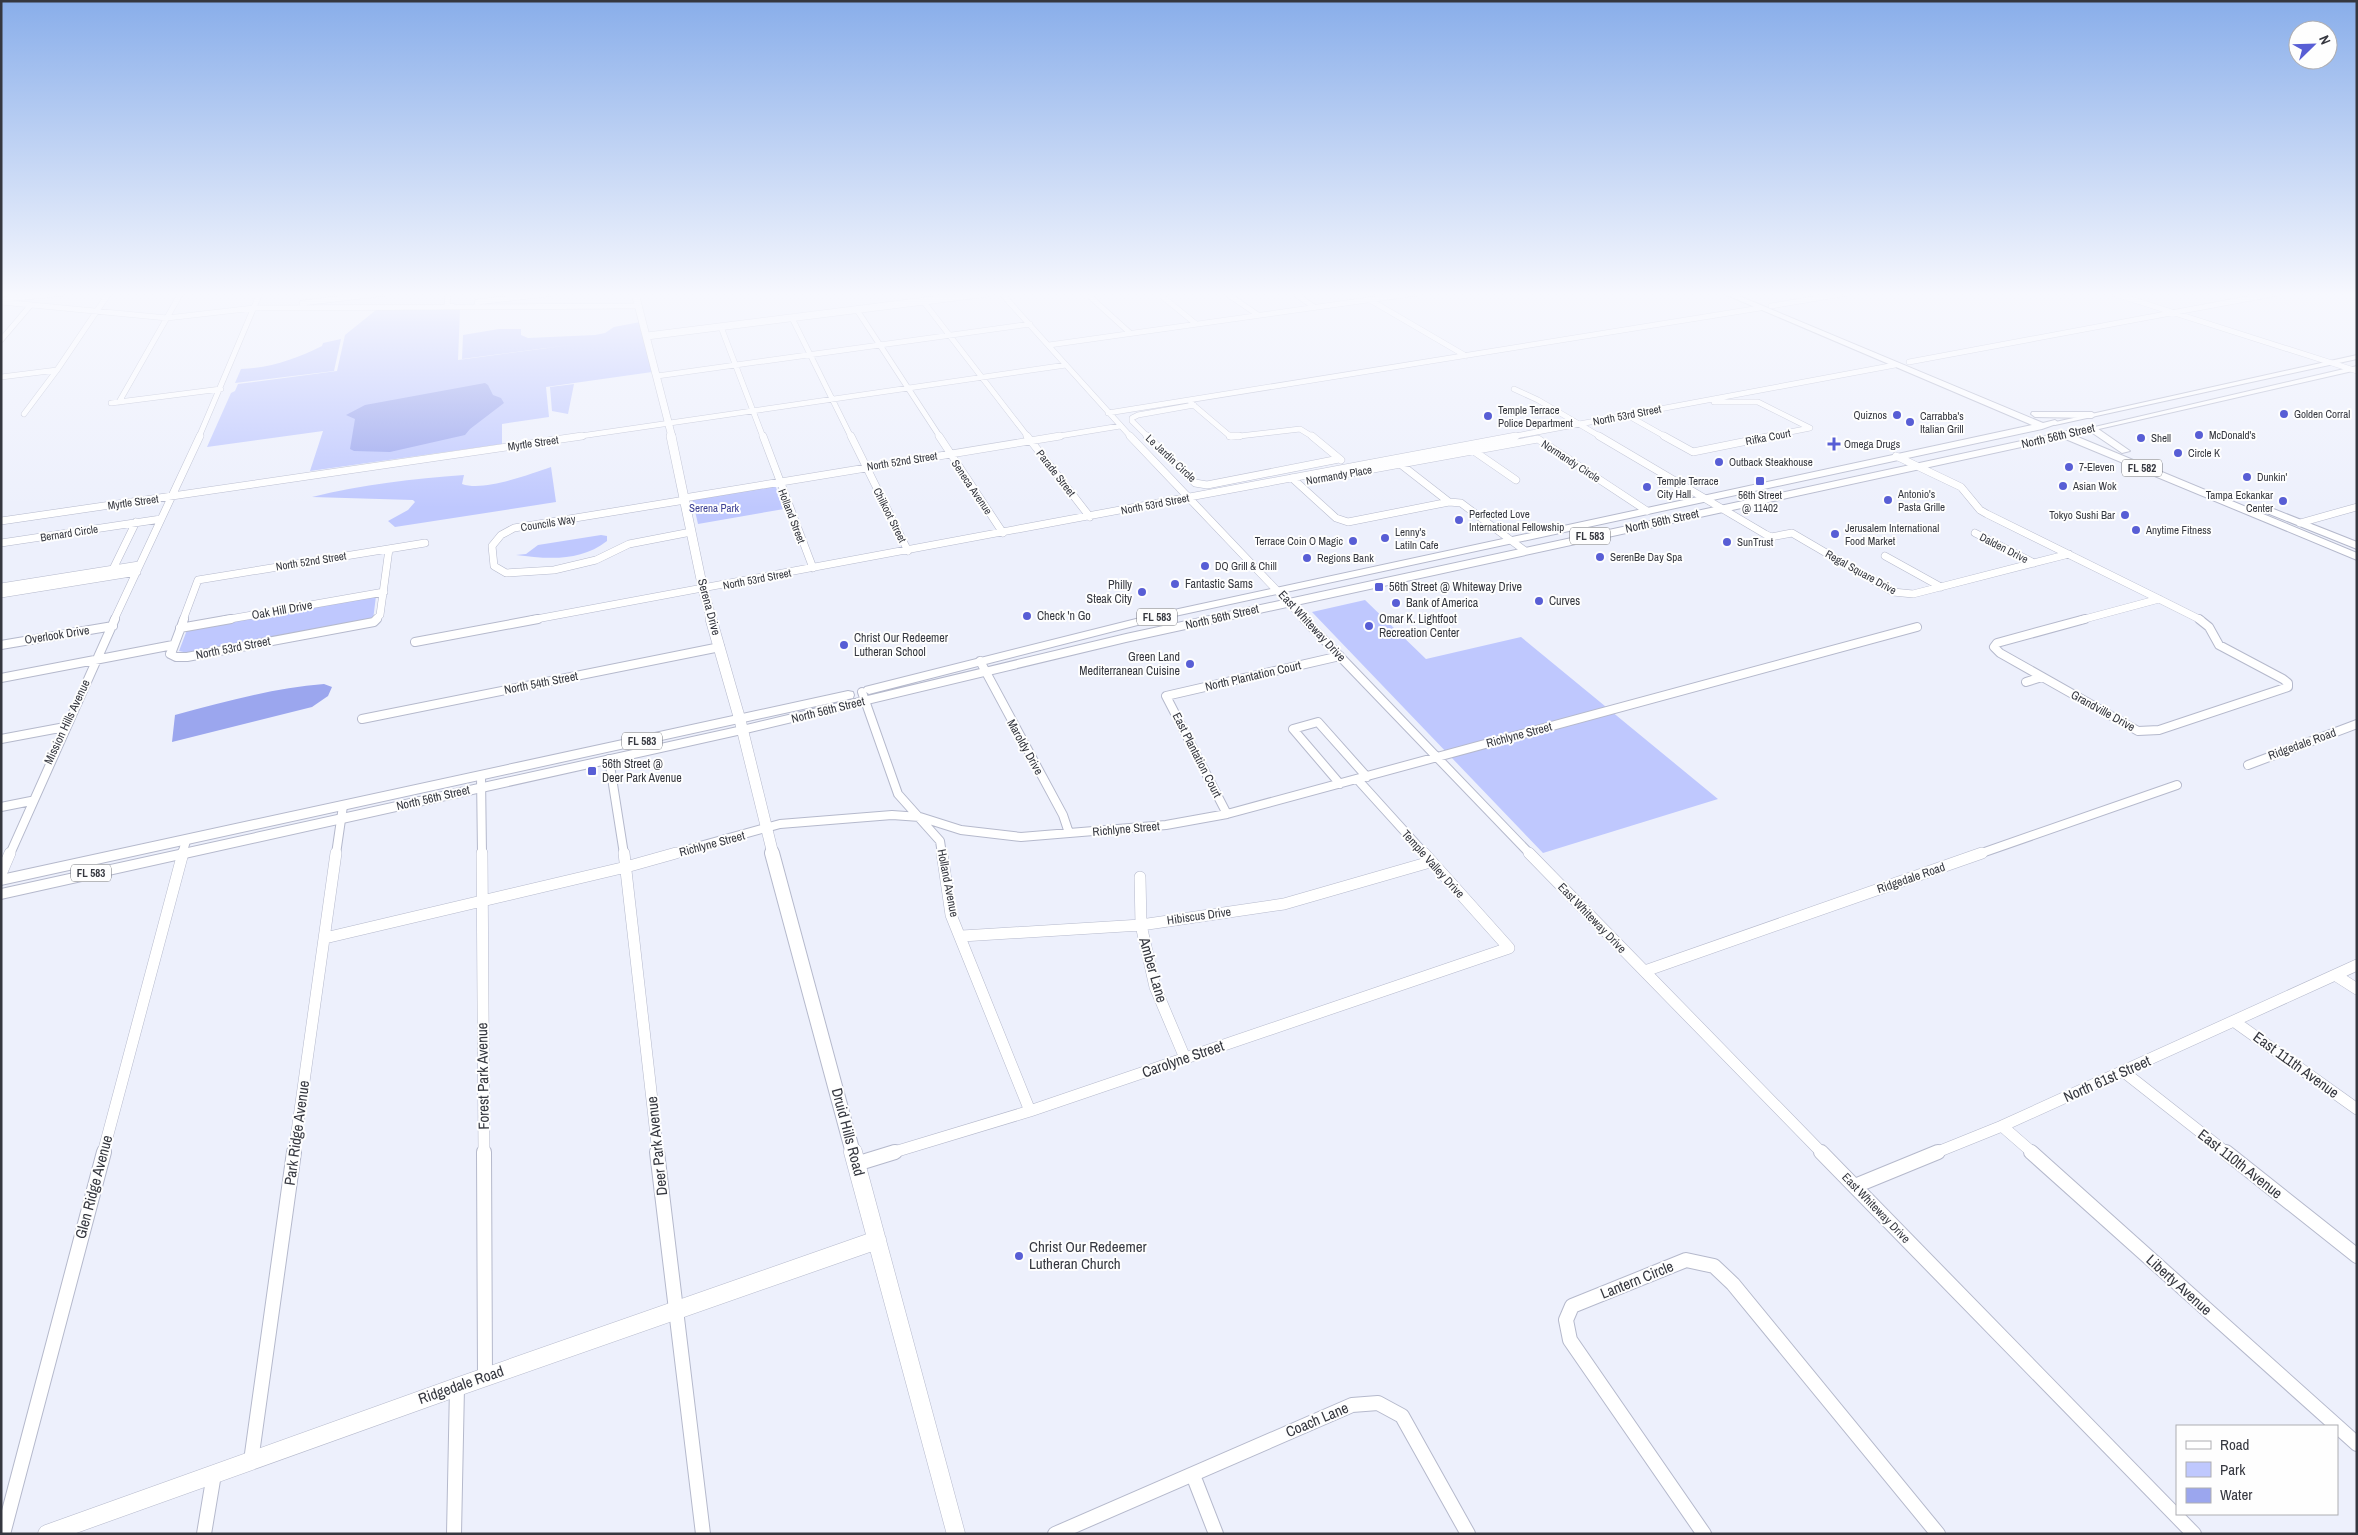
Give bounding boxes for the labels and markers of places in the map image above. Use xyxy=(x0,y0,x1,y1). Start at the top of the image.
place label: Temple Terrace Police Department xyxy=(1498,403,1573,430)
place label: Golden Corral xyxy=(2294,407,2350,421)
place label: Quiznos xyxy=(1853,408,1887,422)
marker: Golden Corral xyxy=(2278,408,2290,420)
marker: Quiznos xyxy=(1891,409,1903,421)
place label: Carrabba's Italian Grill xyxy=(1920,409,1964,436)
marker: Temple Terrace Police Department xyxy=(1482,410,1494,422)
marker: Carrabba's Italian Grill xyxy=(1904,416,1916,428)
place label: McDonald's xyxy=(2209,428,2256,442)
marker: McDonald's xyxy=(2193,429,2205,441)
place label: Shell xyxy=(2151,431,2171,445)
marker: Shell xyxy=(2135,432,2147,444)
place label: Omega Drugs xyxy=(1844,437,1901,451)
marker: Omega Drugs xyxy=(1828,438,1840,450)
place label: Circle K xyxy=(2188,446,2220,460)
marker: Circle K xyxy=(2172,447,2184,459)
place label: Outback Steakhouse xyxy=(1729,455,1813,469)
marker: Outback Steakhouse xyxy=(1713,456,1725,468)
place label: 7-Eleven xyxy=(2079,460,2115,474)
marker: 7-Eleven xyxy=(2063,461,2075,473)
place label: Dunkin' xyxy=(2257,470,2288,484)
marker: Dunkin' xyxy=(2241,471,2253,483)
place label: Temple Terrace City Hall xyxy=(1657,474,1719,501)
marker: 56th Street @ 11402 xyxy=(1754,475,1766,487)
place label: Asian Wok xyxy=(2072,479,2117,493)
marker: Asian Wok xyxy=(2057,480,2069,492)
marker: Temple Terrace City Hall xyxy=(1641,481,1653,493)
place label: Antonio's Pasta Grille xyxy=(1897,487,1945,514)
place label: 56th Street @ 11402 xyxy=(1738,488,1783,515)
place label: Tampa Eckankar Center xyxy=(2206,488,2273,515)
marker: Antonio's Pasta Grille xyxy=(1882,494,1894,506)
marker: Tampa Eckankar Center xyxy=(2277,495,2289,507)
place label: Perfected Love International Fellowship xyxy=(1469,507,1564,534)
place label: Tokyo Sushi Bar xyxy=(2049,508,2115,522)
marker: Tokyo Sushi Bar xyxy=(2119,509,2131,521)
marker: Perfected Love International Fellowship xyxy=(1453,514,1465,526)
place label: Jerusalem International Food Market xyxy=(1845,521,1939,548)
place label: Anytime Fitness xyxy=(2145,523,2212,537)
marker: Anytime Fitness xyxy=(2130,524,2142,536)
place label: Lenny's Latiln Cafe xyxy=(1395,525,1439,552)
marker: Jerusalem International Food Market xyxy=(1829,528,1841,540)
marker: Lenny's Latiln Cafe xyxy=(1379,532,1391,544)
place label: Terrace Coin O Magic xyxy=(1255,534,1343,548)
marker: Terrace Coin O Magic xyxy=(1347,535,1359,547)
place label: SunTrust xyxy=(1737,535,1774,549)
marker: SunTrust xyxy=(1721,536,1733,548)
place label: SerenBe Day Spa xyxy=(1610,550,1682,564)
place label: Regions Bank xyxy=(1317,551,1374,565)
marker: SerenBe Day Spa xyxy=(1594,551,1606,563)
marker: Regions Bank xyxy=(1301,552,1313,564)
place label: DQ Grill & Chill xyxy=(1215,559,1277,573)
marker: DQ Grill & Chill xyxy=(1199,560,1211,572)
place label: Fantastic Sams xyxy=(1185,576,1253,592)
place label: Philly Steak City xyxy=(1087,577,1132,607)
marker: Fantastic Sams xyxy=(1169,578,1181,590)
place label: 56th Street @ Whiteway Drive xyxy=(1389,579,1522,595)
marker: 56th Street @ Whiteway Drive xyxy=(1373,581,1385,593)
marker: Philly Steak City xyxy=(1136,586,1148,598)
place label: Curves xyxy=(1549,593,1580,609)
place label: Bank of America xyxy=(1406,595,1479,611)
marker: Curves xyxy=(1533,595,1545,607)
marker: Bank of America xyxy=(1390,597,1402,609)
place label: Check 'n Go xyxy=(1037,608,1091,624)
marker: Check 'n Go xyxy=(1021,610,1033,622)
place label: Omar K. Lightfoot Recreation Center xyxy=(1379,611,1460,641)
marker: Omar K. Lightfoot Recreation Center xyxy=(1363,620,1375,632)
place label: Christ Our Redeemer Lutheran School xyxy=(854,630,949,660)
marker: Christ Our Redeemer Lutheran School xyxy=(838,639,850,651)
place label: Green Land Mediterranean Cuisine xyxy=(1079,649,1180,679)
marker: Green Land Mediterranean Cuisine xyxy=(1184,658,1196,670)
place label: 56th Street @ Deer Park Avenue xyxy=(602,756,682,786)
marker: 56th Street @ Deer Park Avenue xyxy=(586,765,598,777)
place label: Christ Our Redeemer Lutheran Church xyxy=(1029,1236,1147,1274)
marker: Christ Our Redeemer Lutheran Church xyxy=(1013,1250,1025,1262)

